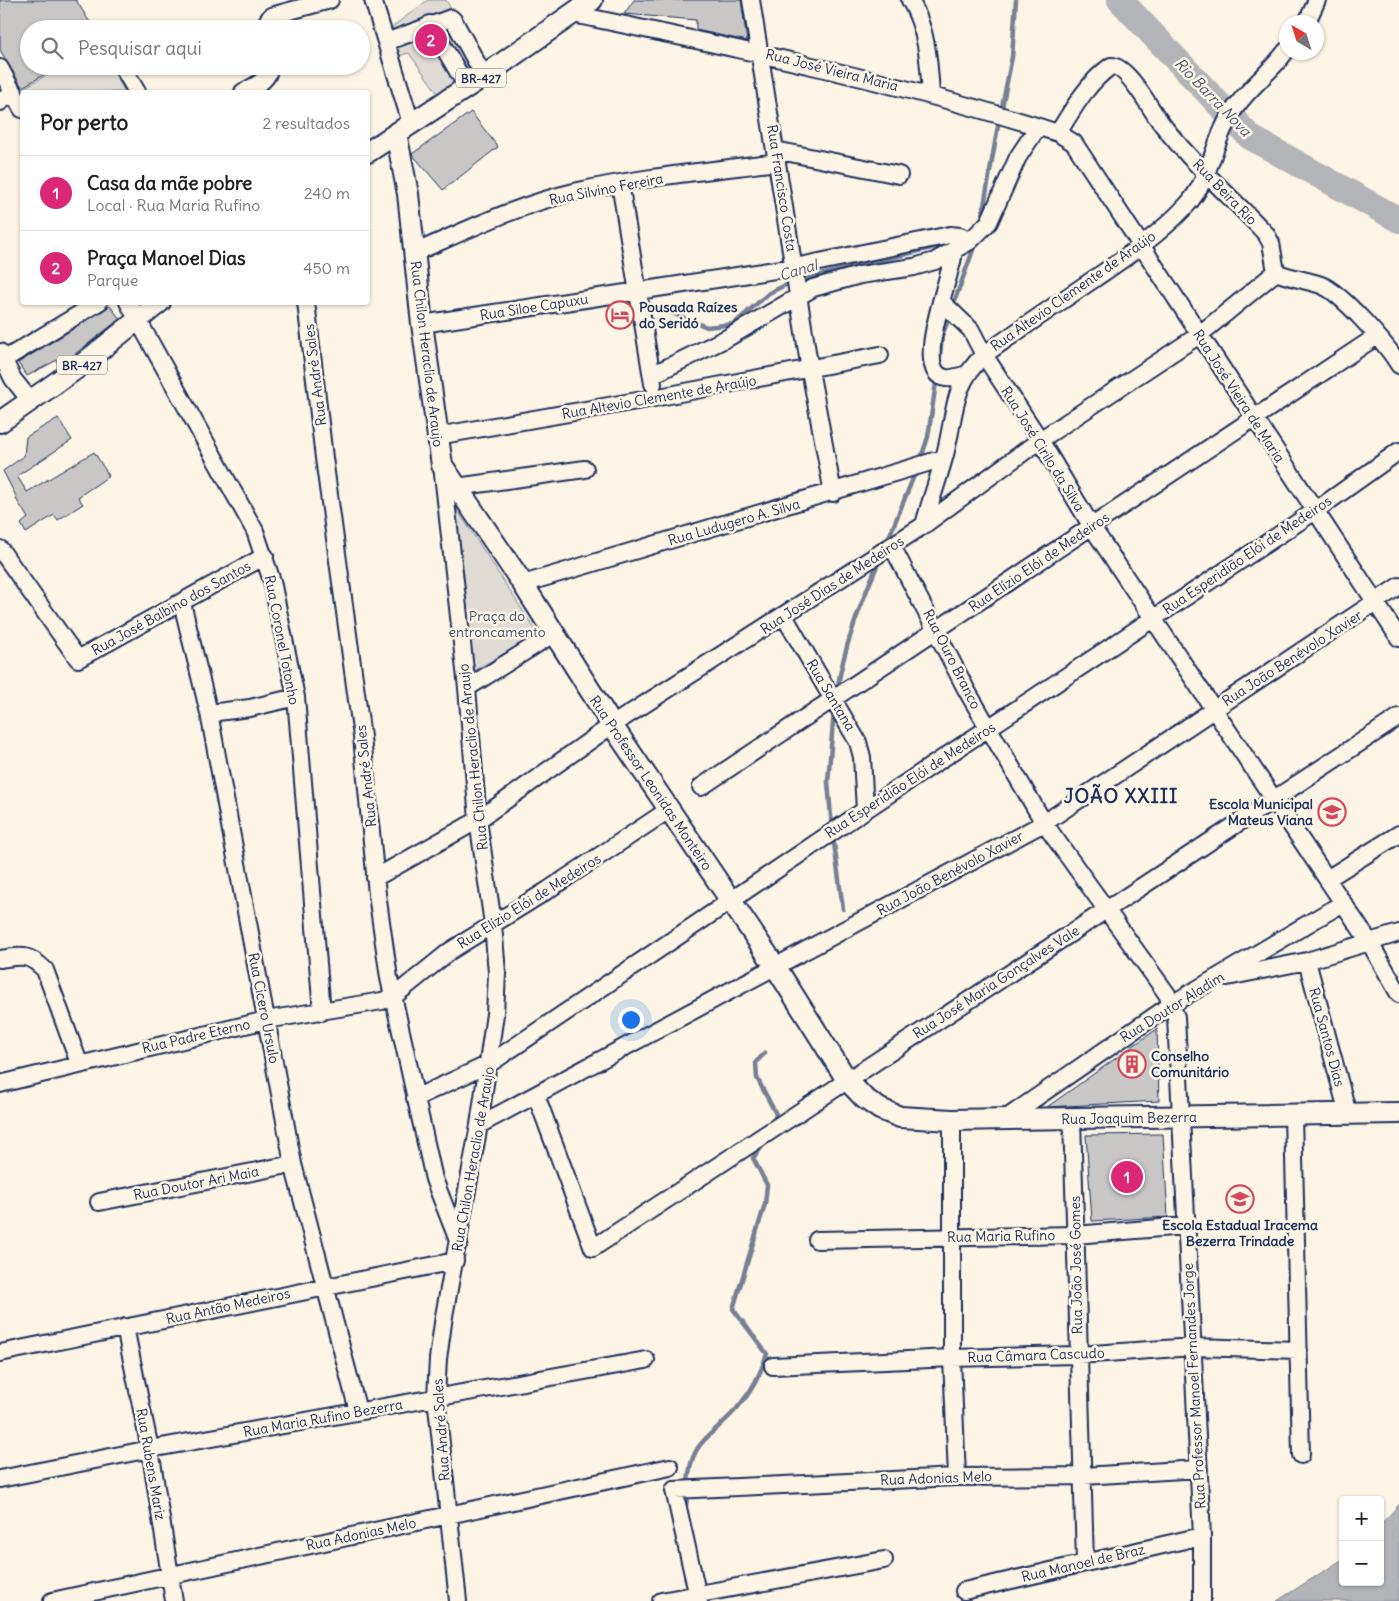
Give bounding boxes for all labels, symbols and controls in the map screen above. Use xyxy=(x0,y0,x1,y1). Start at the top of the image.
north arrow xyxy=(1279,15,1324,60)
search box xyxy=(20,20,370,75)
pin: 2 xyxy=(415,21,447,59)
icon: search xyxy=(38,34,66,62)
text: Pesquisar aqui xyxy=(78,36,202,60)
street label: Rua José Vieira Maria xyxy=(764,45,900,95)
water label: Rio Barra Nova xyxy=(1171,54,1256,141)
road number: BR-427 xyxy=(456,68,506,88)
text: Por perto xyxy=(40,109,128,136)
text: 2 resultados xyxy=(262,113,350,133)
street label: Rua Francisco Costa xyxy=(763,123,801,253)
street label: Rua Beira Rio xyxy=(1189,155,1261,229)
street label: Rua Silvino Fereira xyxy=(547,169,665,209)
text: Casa da mãe pobre xyxy=(87,171,252,195)
text: 1 xyxy=(53,183,59,203)
text: 240 m xyxy=(304,183,350,203)
text: Local · Rua Maria Rufino xyxy=(87,195,260,215)
street label: Rua Altevio Clemente de Araújo xyxy=(987,227,1159,355)
text: Praça Manoel Dias xyxy=(87,246,246,270)
water label: Canal xyxy=(777,254,822,285)
text: 2 xyxy=(52,258,60,278)
text: 450 m xyxy=(303,258,350,278)
street label: Rua Chilon Heraclio de Araujo xyxy=(407,260,447,448)
text: Parque xyxy=(87,270,138,290)
street label: Rua Siloe Capuxu xyxy=(479,290,589,324)
place label: Pousada Raízes do Seridó xyxy=(639,298,738,332)
hotel icon: Pousada Raízes do Seridó xyxy=(605,300,635,330)
street label: Rua André Sales xyxy=(300,323,330,427)
street label: Rua José Vieira de Maria xyxy=(1189,326,1289,466)
road number: BR-427 xyxy=(57,356,107,374)
street label: Rua Altevio Clemente de Araújo xyxy=(560,371,758,423)
street label: Rua José Cirilo da Silva xyxy=(997,383,1089,515)
street label: Rua Esperidião Elói de Medeiros xyxy=(1159,492,1335,618)
street label: Rua Ludugero A. Silva xyxy=(666,495,802,549)
street label: Rua Elízio Elói de Medeiros xyxy=(965,508,1113,616)
street label: Rua José Dias de Medeiros xyxy=(757,532,907,638)
street label: Rua José Balbino dos Santos xyxy=(88,557,254,659)
street label: Rua Coronel Totonho xyxy=(261,574,303,706)
street label: Rua Ouro Branco xyxy=(919,606,985,712)
street label: Rua João Benévolo Xavier xyxy=(1219,606,1366,710)
park label: Praça do entroncamento xyxy=(448,607,546,641)
street label: Rua Santana xyxy=(802,656,860,734)
street label: Rua Chilon Heraclio de Araujo xyxy=(454,663,492,851)
street label: Rua Professor Leonidas Monteiro xyxy=(586,692,716,874)
street label: Rua Esperidião Elói de Medeiros xyxy=(821,718,999,842)
street label: Rua André Sales xyxy=(352,724,380,828)
district label: JOÃO XXIII xyxy=(1064,783,1178,808)
place label: Escola Municipal Mateus Viana xyxy=(1209,795,1313,829)
school or university icon: Escola Municipal Mateus Viana xyxy=(1317,797,1347,827)
street label: Rua João Benévolo Xavier xyxy=(874,827,1027,919)
street label: Rua Elízio Elói de Medeiros xyxy=(454,849,604,953)
street label: Rua José Maria Gonçalves Vale xyxy=(909,921,1083,1043)
street label: Rua Cícero Ursulo xyxy=(244,951,284,1065)
street label: Rua Doutor Aladim xyxy=(1117,968,1227,1046)
street label: Rua Santos Dias xyxy=(1305,986,1349,1088)
your location xyxy=(618,1007,644,1033)
street label: Rua Padre Eterno xyxy=(140,1015,252,1057)
place label: Conselho Comunitário xyxy=(1151,1047,1229,1081)
building icon: Conselho Comunitário xyxy=(1117,1049,1147,1079)
street label: Rua Chilon Heraclio de Araujo xyxy=(448,1065,498,1253)
street label: Rua Joaquim Bezerra xyxy=(1061,1108,1197,1128)
pin: 1 xyxy=(1111,1158,1143,1196)
street label: Rua Doutor Ari Maia xyxy=(132,1162,260,1204)
school or university icon: Escola Estadual Iracema Bezerra Trindade xyxy=(1225,1184,1255,1214)
street label: Rua João José Gomes xyxy=(1066,1195,1086,1335)
place label: Escola Estadual Iracema Bezerra Trindade xyxy=(1162,1216,1318,1250)
street label: Rua Maria Rufino xyxy=(947,1226,1055,1246)
street label: Rua Professor Manoel Fernandes Jorge xyxy=(1179,1262,1209,1510)
street label: Rua Antão Medeiros xyxy=(164,1284,292,1328)
street label: Rua Câmara Cascudo xyxy=(967,1344,1105,1366)
street label: Rua André Sales xyxy=(428,1378,454,1482)
street label: Rua Maria Rufino Bezerra xyxy=(242,1395,404,1441)
street label: Rua Rubens Mariz xyxy=(132,1407,170,1522)
street label: Rua Adonias Melo xyxy=(880,1467,992,1489)
map controls xyxy=(1339,1496,1384,1586)
button: + xyxy=(1339,1496,1384,1541)
street label: Rua Adonias Melo xyxy=(304,1514,418,1554)
street label: Rua Manoel de Braz xyxy=(1020,1540,1147,1586)
button: − xyxy=(1339,1541,1384,1586)

